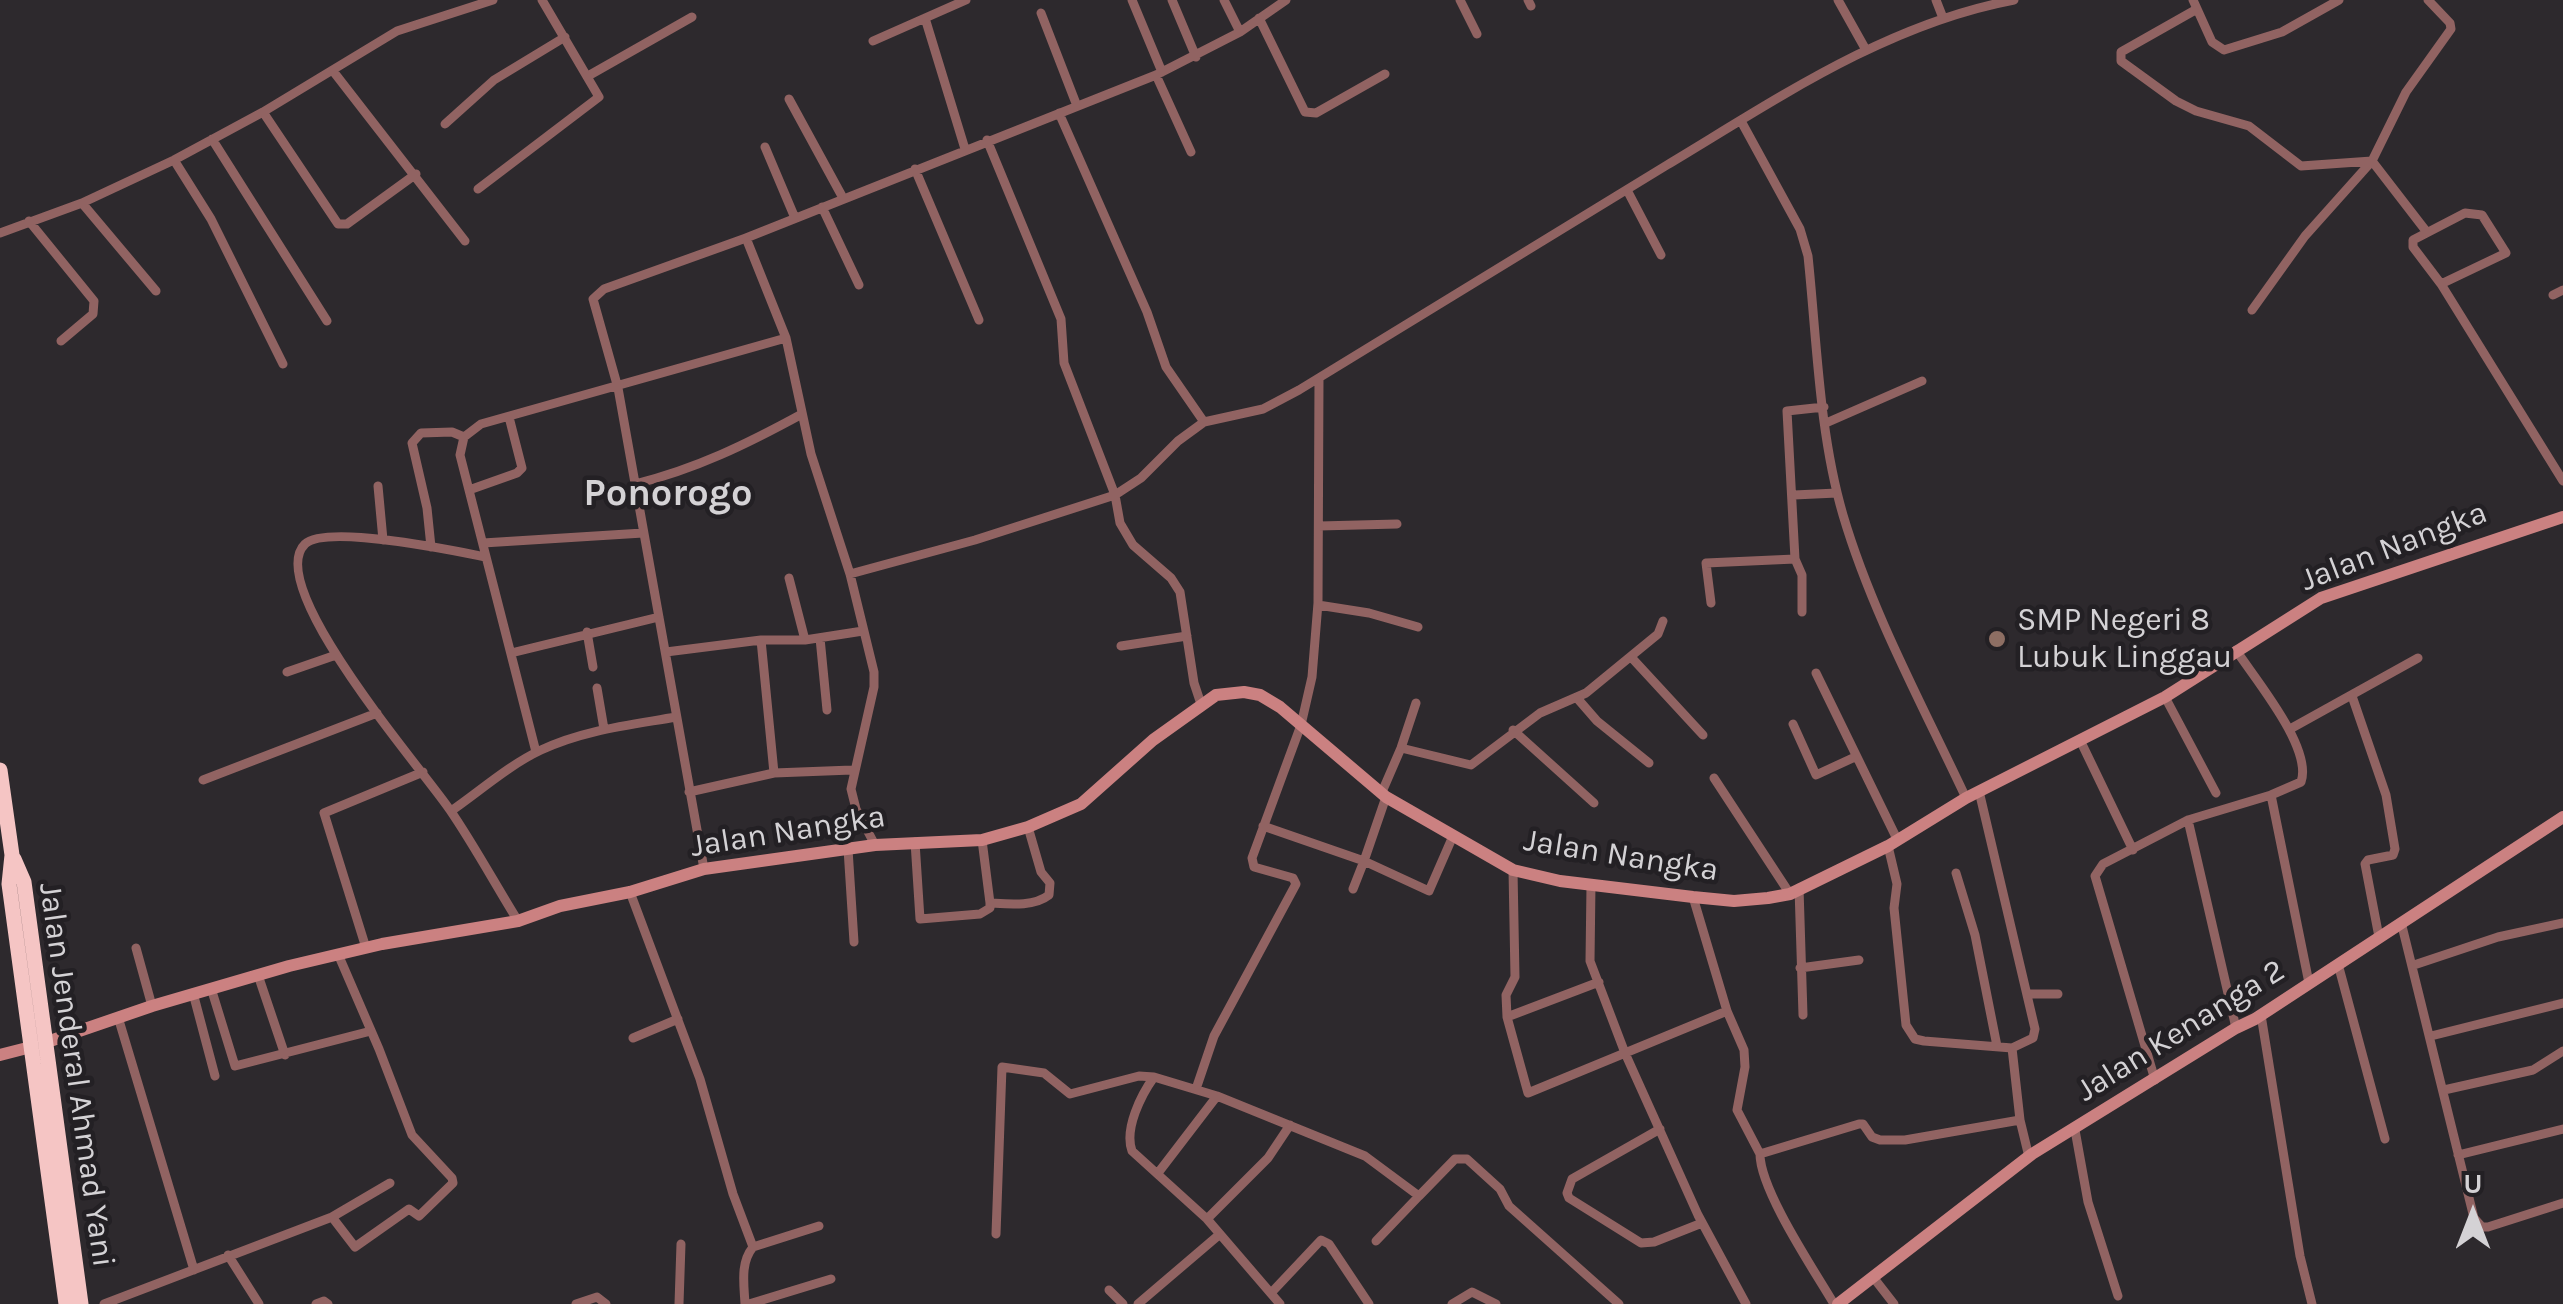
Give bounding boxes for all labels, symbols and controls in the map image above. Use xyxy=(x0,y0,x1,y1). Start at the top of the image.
district label: Ponorogo xyxy=(584,471,752,517)
street label: Jalan Nangka xyxy=(2295,494,2493,600)
place label: SMP Negeri 8 Lubuk Linggau xyxy=(2017,602,2232,677)
marker: SMP Negeri 8 Lubuk Linggau xyxy=(1986,628,2008,650)
street label: Jalan Nangka xyxy=(688,798,888,866)
street label: Jalan Nangka xyxy=(1521,822,1721,890)
street label: Jalan Jenderal Ahmad Yani xyxy=(30,880,122,1270)
street label: Jalan Kenanga 2 xyxy=(2070,952,2292,1110)
north arrow xyxy=(2423,1164,2523,1264)
text: U xyxy=(2463,1167,2483,1200)

